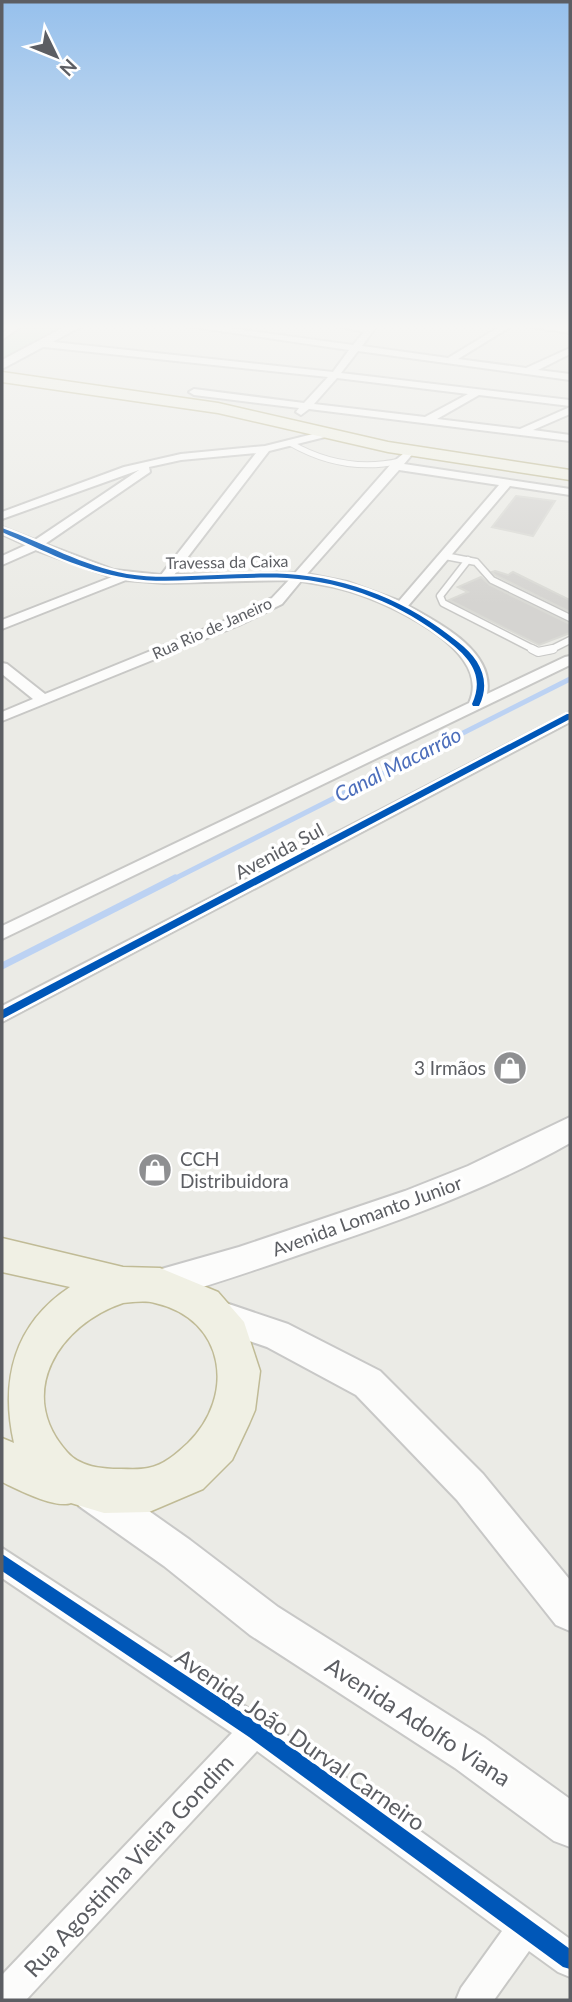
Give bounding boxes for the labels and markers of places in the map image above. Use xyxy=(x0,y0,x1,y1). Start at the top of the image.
shop icon: 3 Irmãos xyxy=(491,1049,529,1087)
place label: 3 Irmãos xyxy=(414,1056,486,1079)
place label: CCH Distribuidora xyxy=(180,1147,289,1192)
shop icon: CCH Distribuidora xyxy=(136,1151,174,1189)

